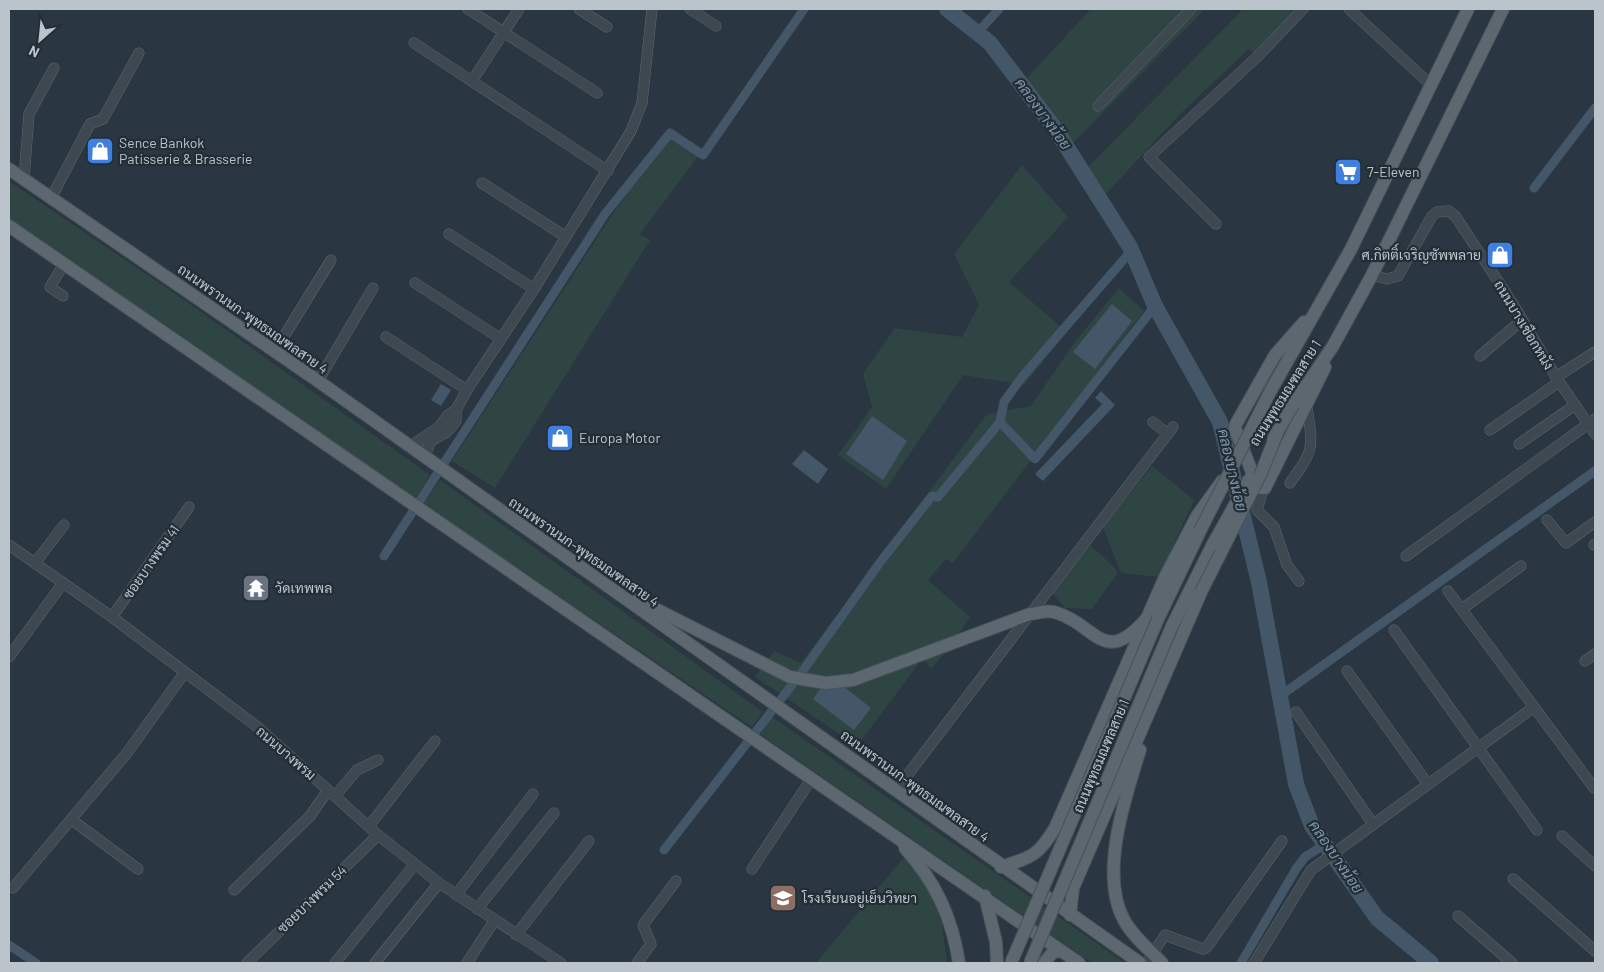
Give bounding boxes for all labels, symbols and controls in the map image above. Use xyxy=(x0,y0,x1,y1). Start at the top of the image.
north arrow xyxy=(15,15,65,65)
text: N xyxy=(26,42,42,62)
water label: คลองบางน้อย xyxy=(1012,74,1076,153)
place label: Sence Bankok Patisserie & Brasserie xyxy=(119,134,253,167)
shop icon: Sence Bankok Patisserie & Brasserie xyxy=(85,136,115,166)
supermarket icon: 7-Eleven xyxy=(1333,157,1363,187)
place label: 7-Eleven xyxy=(1367,163,1420,180)
shop icon: ศ.กิตติ์เจริญซัพพลาย xyxy=(1485,240,1515,270)
place label: ศ.กิตติ์เจริญซัพพลาย xyxy=(1361,243,1481,264)
street label: ถนนพรานนก-พุทธมณฑลสาย 4 xyxy=(174,260,332,379)
street label: ถนนบางเชือกหนัง xyxy=(1491,277,1558,373)
street label: ถนนพุทธมณฑลสาย 1 xyxy=(1245,337,1326,450)
shop icon: Europa Motor xyxy=(545,423,575,453)
water label: คลองบางน้อย xyxy=(1215,427,1251,513)
place label: Europa Motor xyxy=(579,429,660,446)
street label: ถนนพรานนก-พุทธมณฑลสาย 4 xyxy=(505,493,663,612)
street label: ซอยบางพรม 41 xyxy=(119,521,182,602)
temple icon: วัดเทพพล xyxy=(241,573,271,603)
place label: วัดเทพพล xyxy=(275,579,332,596)
street label: ถนนพุทธมณฑลสาย 1 xyxy=(1069,696,1134,816)
street label: ถนนบางพรม xyxy=(253,722,320,783)
street label: ถนนพรานนก-พุทธมณฑลสาย 4 xyxy=(836,726,993,847)
water label: คลองบางน้อย xyxy=(1306,817,1368,897)
street label: ซอยบางพรม 54 xyxy=(273,861,350,936)
school or university icon: โรงเรียนอยู่เย็นวิทยา xyxy=(768,883,798,913)
place label: โรงเรียนอยู่เย็นวิทยา xyxy=(801,889,917,908)

